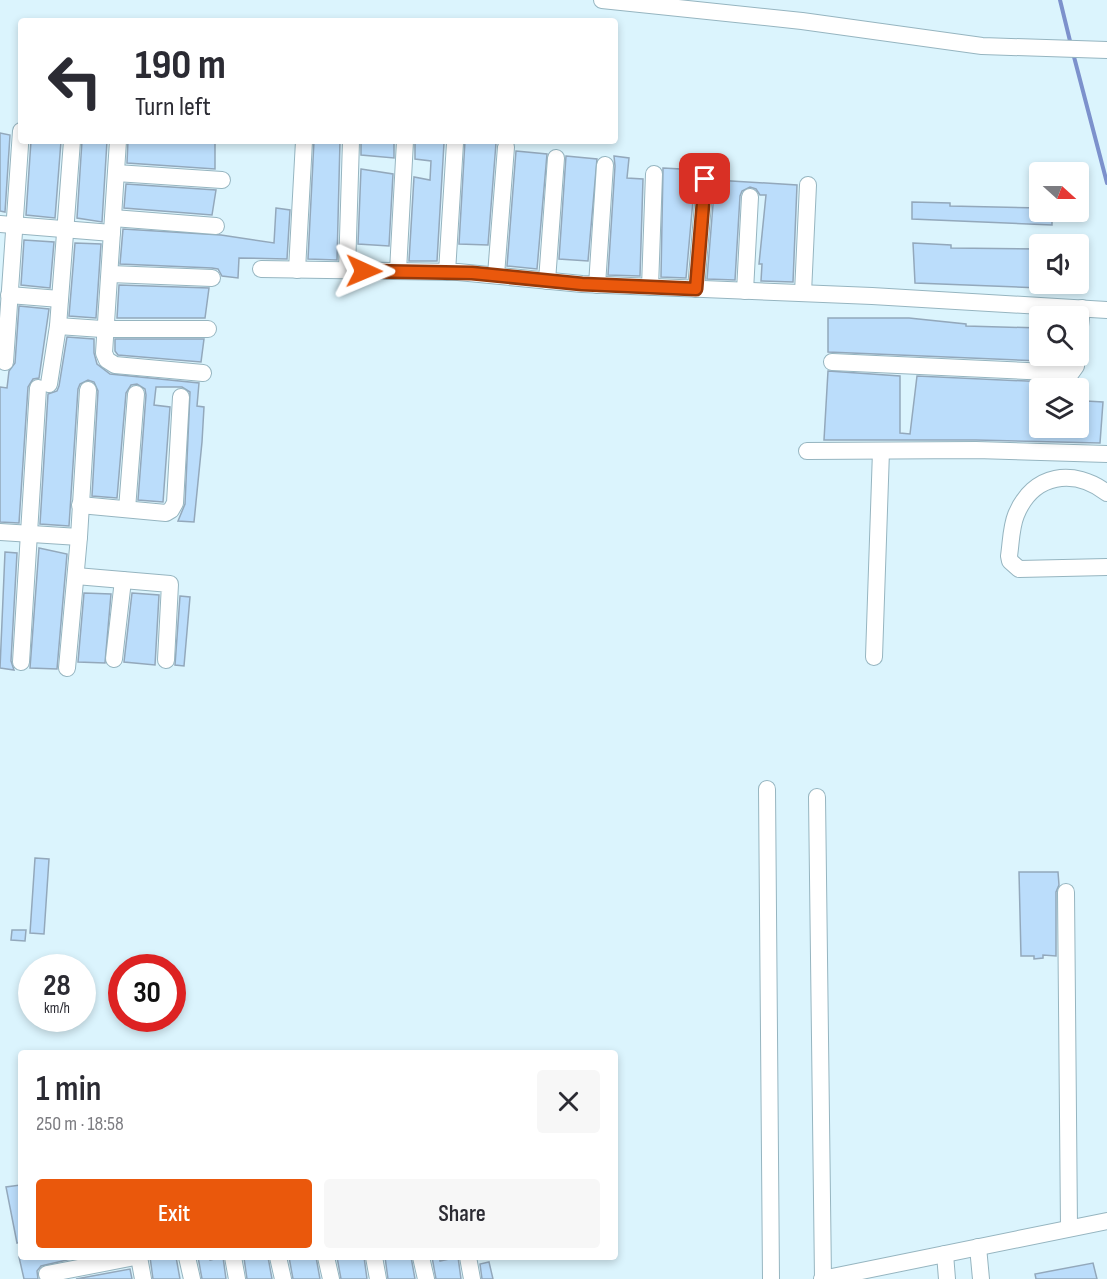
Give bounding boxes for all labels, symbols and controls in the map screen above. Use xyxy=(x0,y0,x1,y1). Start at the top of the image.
text: 190 m xyxy=(135,40,226,91)
icon: left xyxy=(36,42,114,120)
text: Turn left xyxy=(135,91,211,123)
pin xyxy=(679,153,730,204)
icon: arrive xyxy=(688,162,721,195)
north arrow xyxy=(1029,162,1089,222)
map controls xyxy=(1029,162,1089,438)
button: sound xyxy=(1029,234,1089,294)
position arrow xyxy=(332,239,396,303)
button: search xyxy=(1029,306,1089,366)
button: layers xyxy=(1029,378,1089,438)
speed limit sign: 30 xyxy=(108,954,186,1032)
text: 28 xyxy=(43,968,71,1004)
text: km/h xyxy=(44,999,70,1018)
text: 1 min xyxy=(36,1068,101,1111)
button: close xyxy=(537,1070,600,1133)
text: 250 m · 18:58 xyxy=(36,1112,124,1136)
button: Exit xyxy=(36,1179,312,1248)
button: Share xyxy=(324,1179,600,1248)

